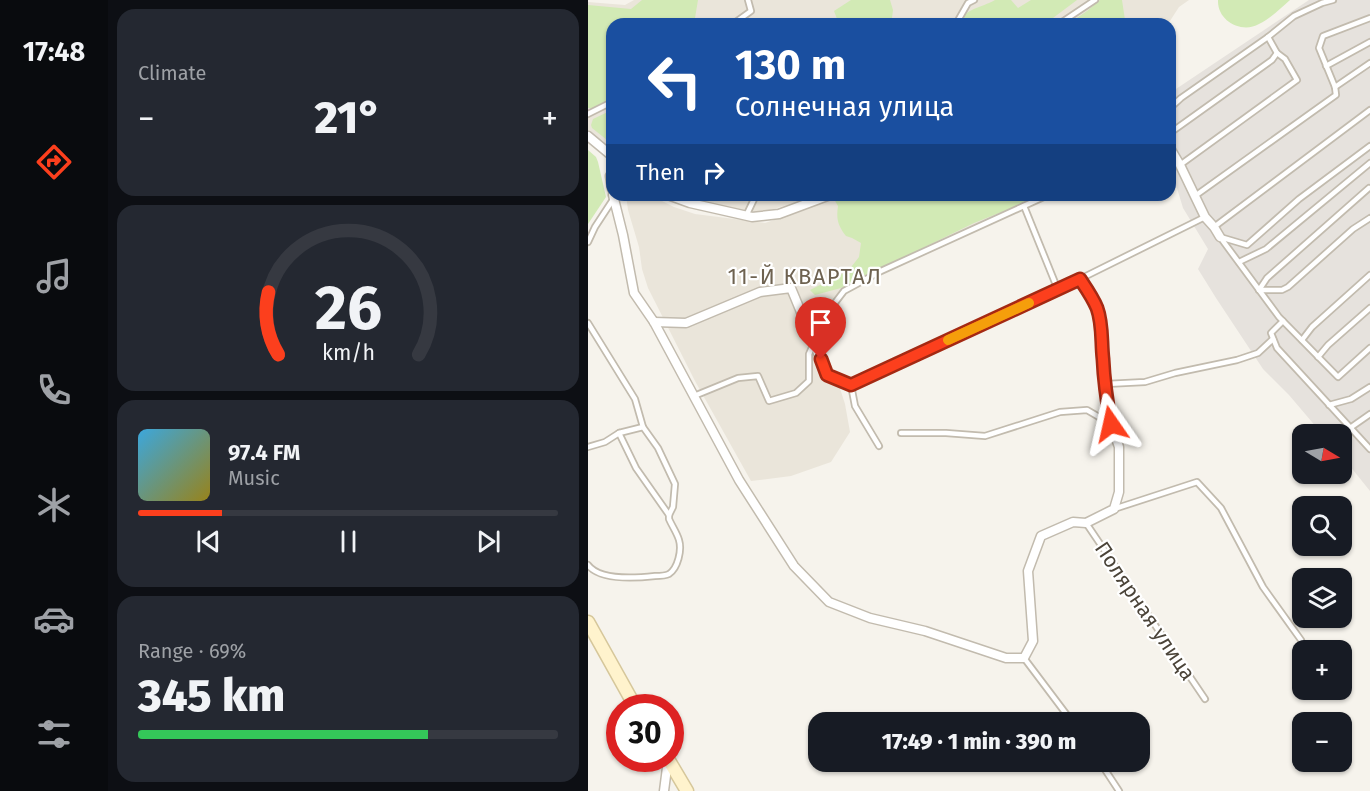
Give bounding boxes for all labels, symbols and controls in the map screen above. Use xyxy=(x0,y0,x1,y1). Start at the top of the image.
text: 17:48 xyxy=(23,36,85,68)
text: 130 m xyxy=(735,40,846,90)
icon: left xyxy=(636,42,714,120)
text: Climate xyxy=(138,61,206,85)
text: 21° xyxy=(314,91,382,145)
text: Солнечная улица xyxy=(735,91,954,123)
text: − xyxy=(138,99,155,139)
text: + xyxy=(542,99,558,139)
icon: directions xyxy=(33,141,75,183)
icon: right xyxy=(697,156,730,189)
text: Then xyxy=(636,159,685,186)
icon: music xyxy=(33,255,75,297)
district label: 11-Й КВАРТАЛ xyxy=(728,263,882,290)
text: 26 xyxy=(314,271,382,346)
pin xyxy=(795,297,846,359)
icon: arrive xyxy=(804,306,837,339)
text: km/h xyxy=(321,340,375,366)
icon: phone xyxy=(33,369,75,411)
position arrow xyxy=(1079,392,1143,456)
north arrow xyxy=(1292,424,1352,484)
map controls xyxy=(1292,424,1352,772)
text: 97.4 FM xyxy=(228,439,300,466)
text: Music xyxy=(228,466,280,490)
icon: climate xyxy=(33,484,75,526)
button: search xyxy=(1292,496,1352,556)
icon: previous xyxy=(192,525,225,558)
icon: pause xyxy=(332,525,365,558)
icon: next xyxy=(472,525,505,558)
street label: Полярная улица xyxy=(1089,537,1201,685)
button: layers xyxy=(1292,568,1352,628)
icon: car xyxy=(33,598,75,640)
text: Range · 69% xyxy=(138,639,246,663)
button: + xyxy=(1292,640,1352,700)
text: 345 km xyxy=(138,669,285,723)
speed limit sign: 30 xyxy=(606,694,684,772)
button: − xyxy=(1292,712,1352,772)
icon: filters xyxy=(33,713,75,755)
text: 17:49 · 1 min · 390 m xyxy=(882,728,1076,755)

